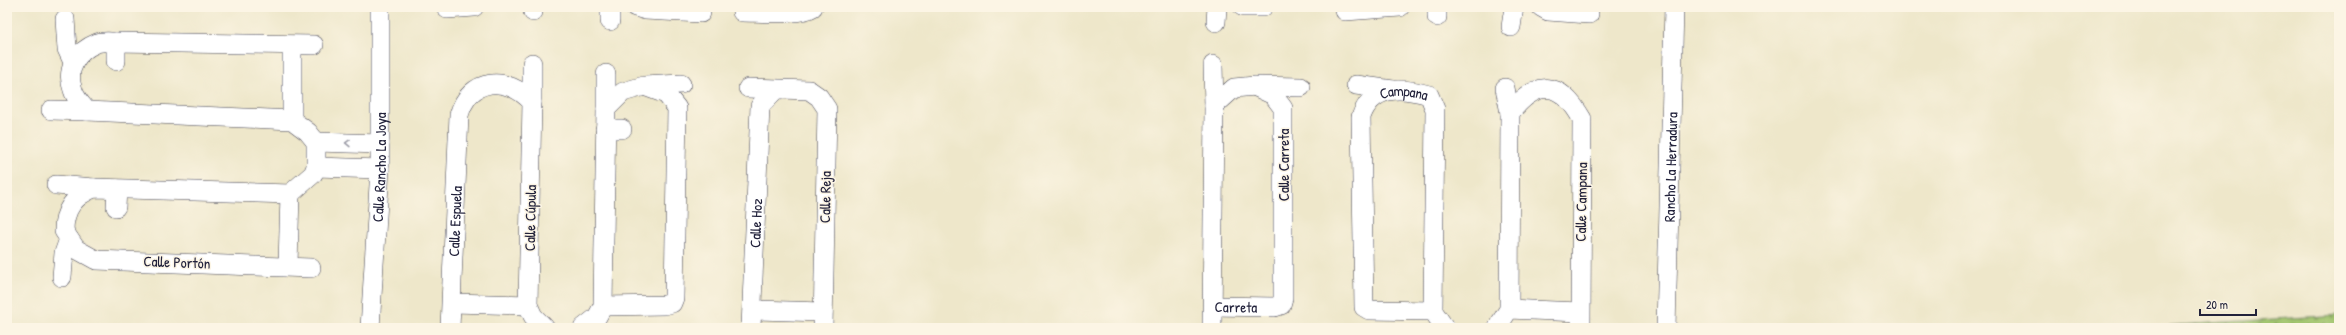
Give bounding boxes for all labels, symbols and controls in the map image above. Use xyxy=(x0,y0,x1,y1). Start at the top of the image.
street label: Campana xyxy=(1376,79,1431,105)
street label: Calle Rancho La Joya xyxy=(366,112,391,223)
street label: Rancho La Herradura xyxy=(1658,112,1682,222)
street label: Calle Carreta xyxy=(1273,129,1294,201)
one-way arrow xyxy=(345,139,351,147)
street label: Calle Campana xyxy=(1570,162,1592,242)
street label: Calle Reja xyxy=(814,171,836,223)
street label: Calle Cúpula xyxy=(519,184,541,251)
street label: Calle Espuela xyxy=(443,185,467,257)
street label: Calle Hoz xyxy=(744,197,767,248)
street label: Calle Portón xyxy=(143,250,211,274)
scale bar xyxy=(2200,291,2256,317)
street label: Carreta xyxy=(1214,296,1258,317)
text: 20 m xyxy=(2206,296,2228,313)

